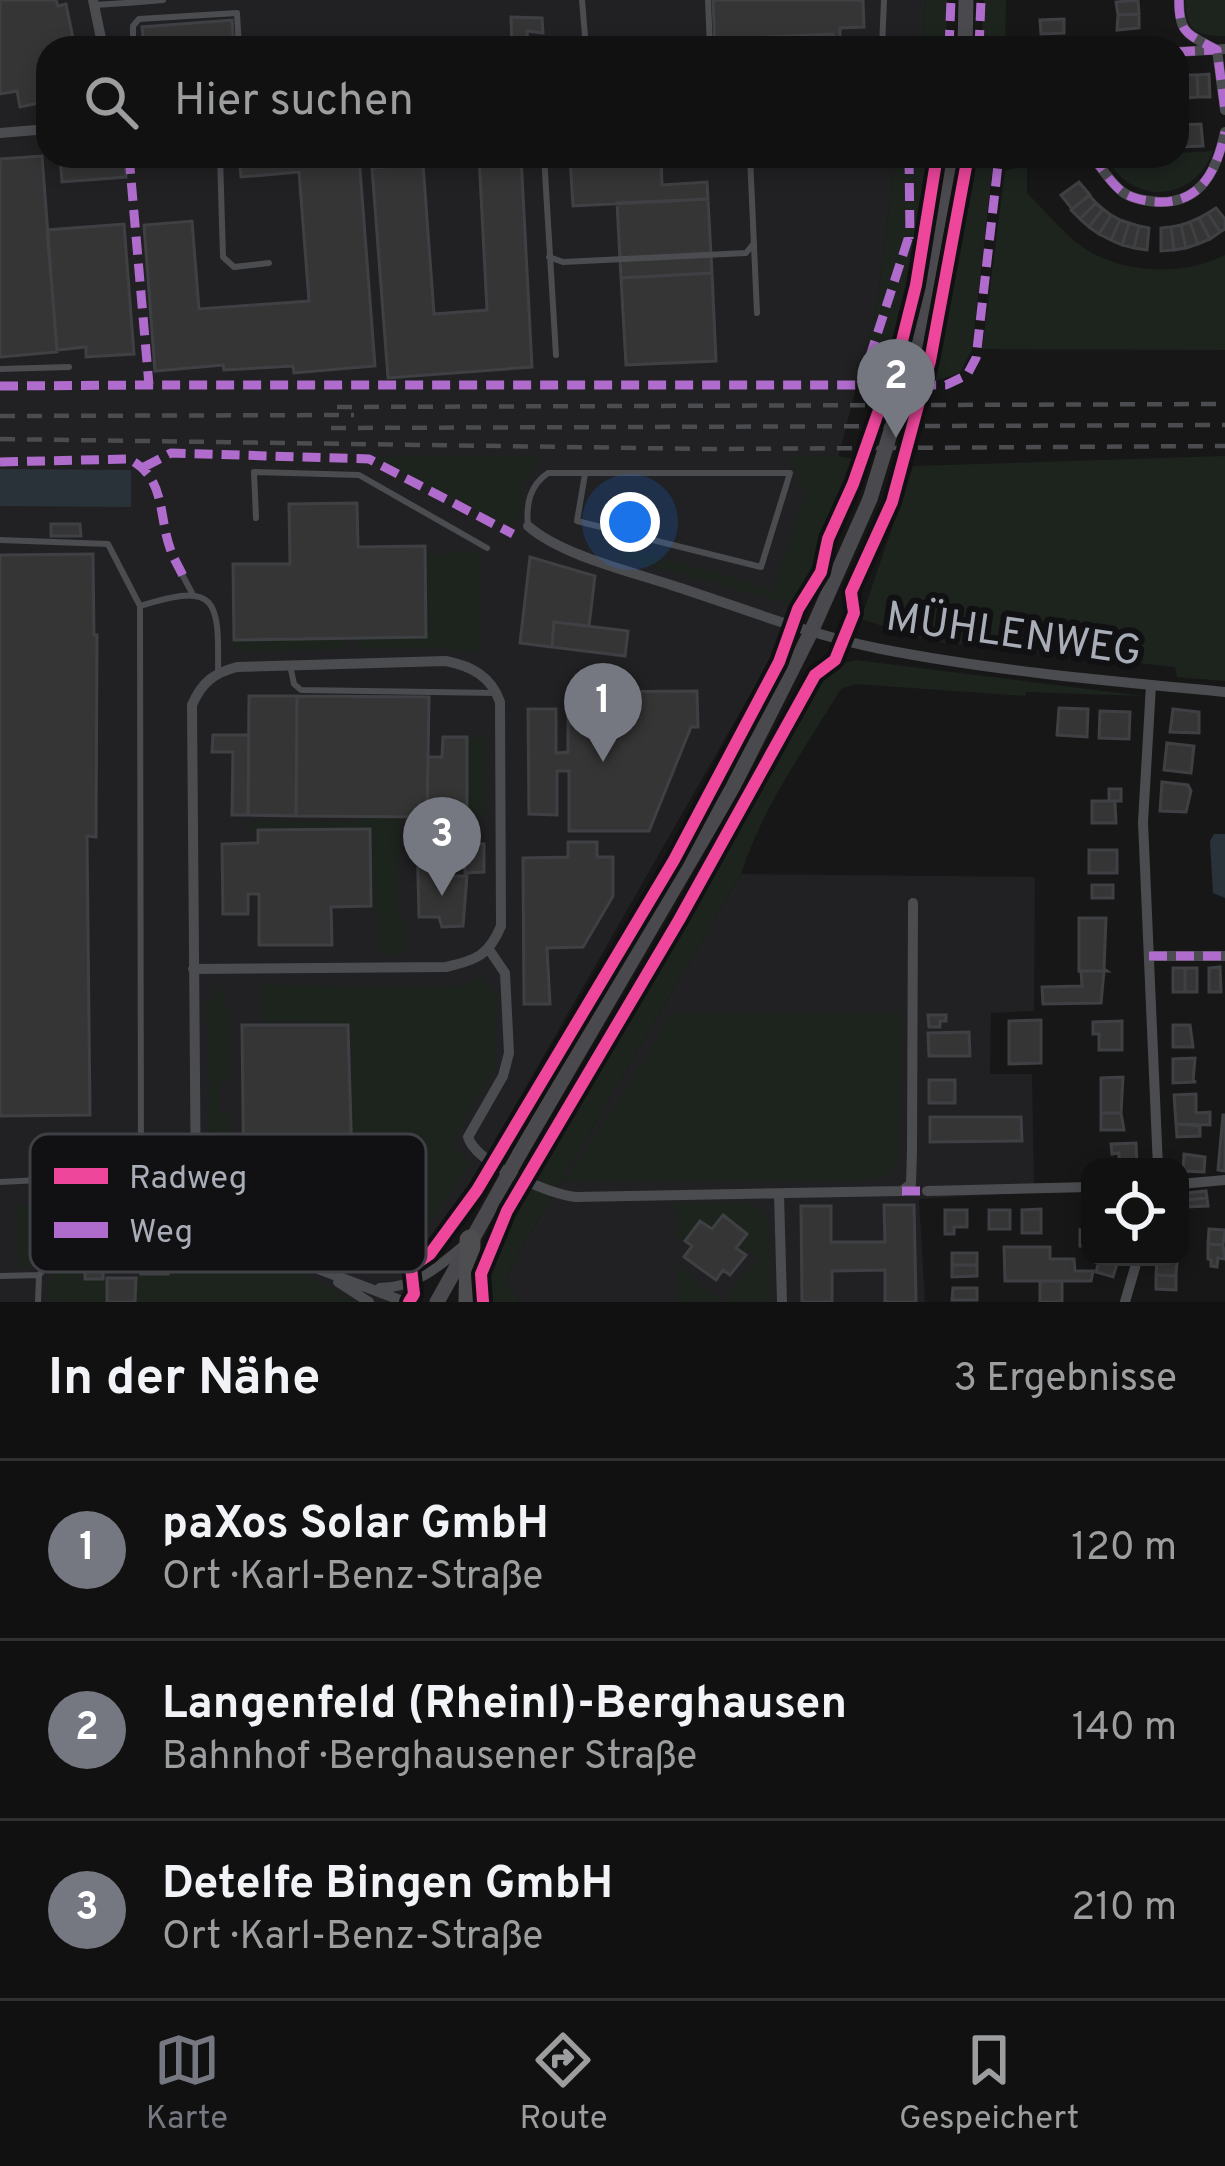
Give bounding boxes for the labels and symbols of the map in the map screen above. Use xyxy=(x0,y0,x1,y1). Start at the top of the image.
pin: 2 xyxy=(857,339,935,438)
your location xyxy=(600,492,660,552)
street label: MÜHLENWEG xyxy=(882,591,1145,681)
pin: 1 xyxy=(564,663,642,762)
pin: 3 xyxy=(403,797,481,896)
legend xyxy=(30,1134,426,1272)
text: Radweg xyxy=(129,1159,247,1201)
text: Weg xyxy=(129,1213,193,1255)

